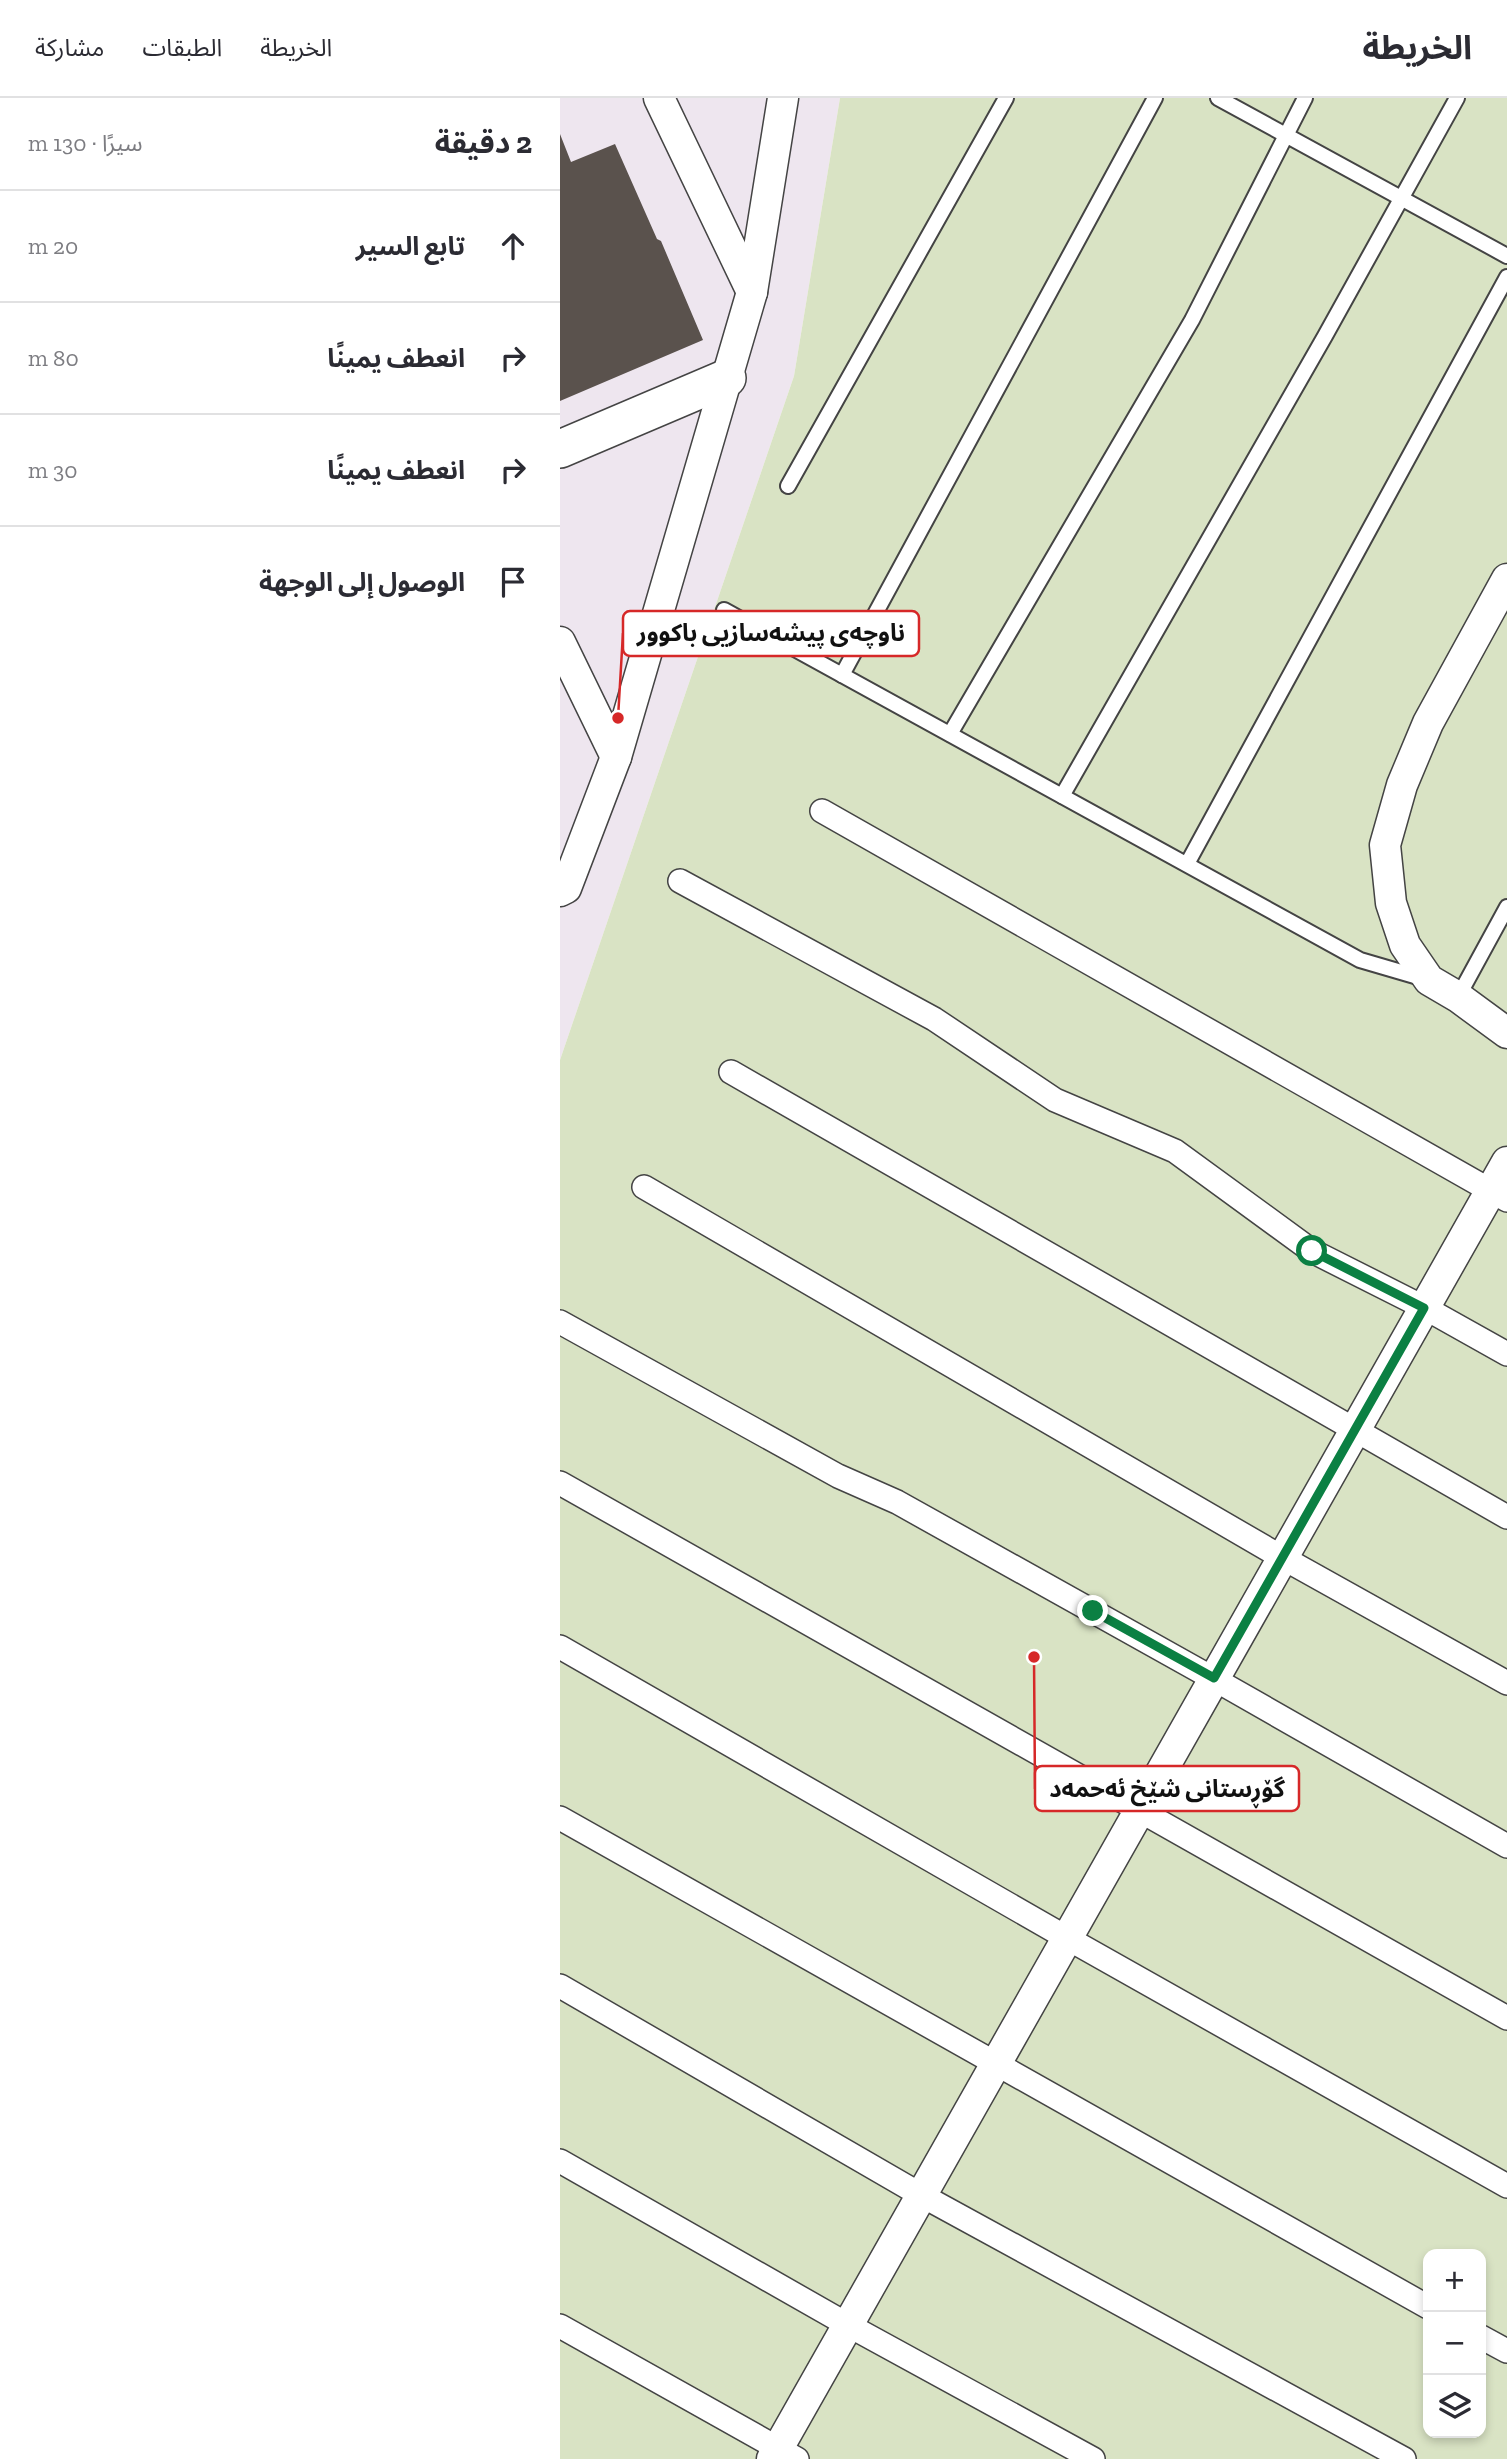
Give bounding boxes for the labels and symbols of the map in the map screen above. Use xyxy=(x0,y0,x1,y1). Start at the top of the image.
callout: ناوچەی پیشەسازیی باکوور xyxy=(623,611,919,656)
text: ناوچەی پیشەسازیی باکوور xyxy=(636,618,905,649)
route start xyxy=(1296,1235,1327,1266)
route end xyxy=(1077,1595,1108,1626)
callout: گۆڕستانی شێخ ئەحمەد xyxy=(1035,1766,1299,1811)
text: گۆڕستانی شێخ ئەحمەد xyxy=(1049,1774,1286,1809)

